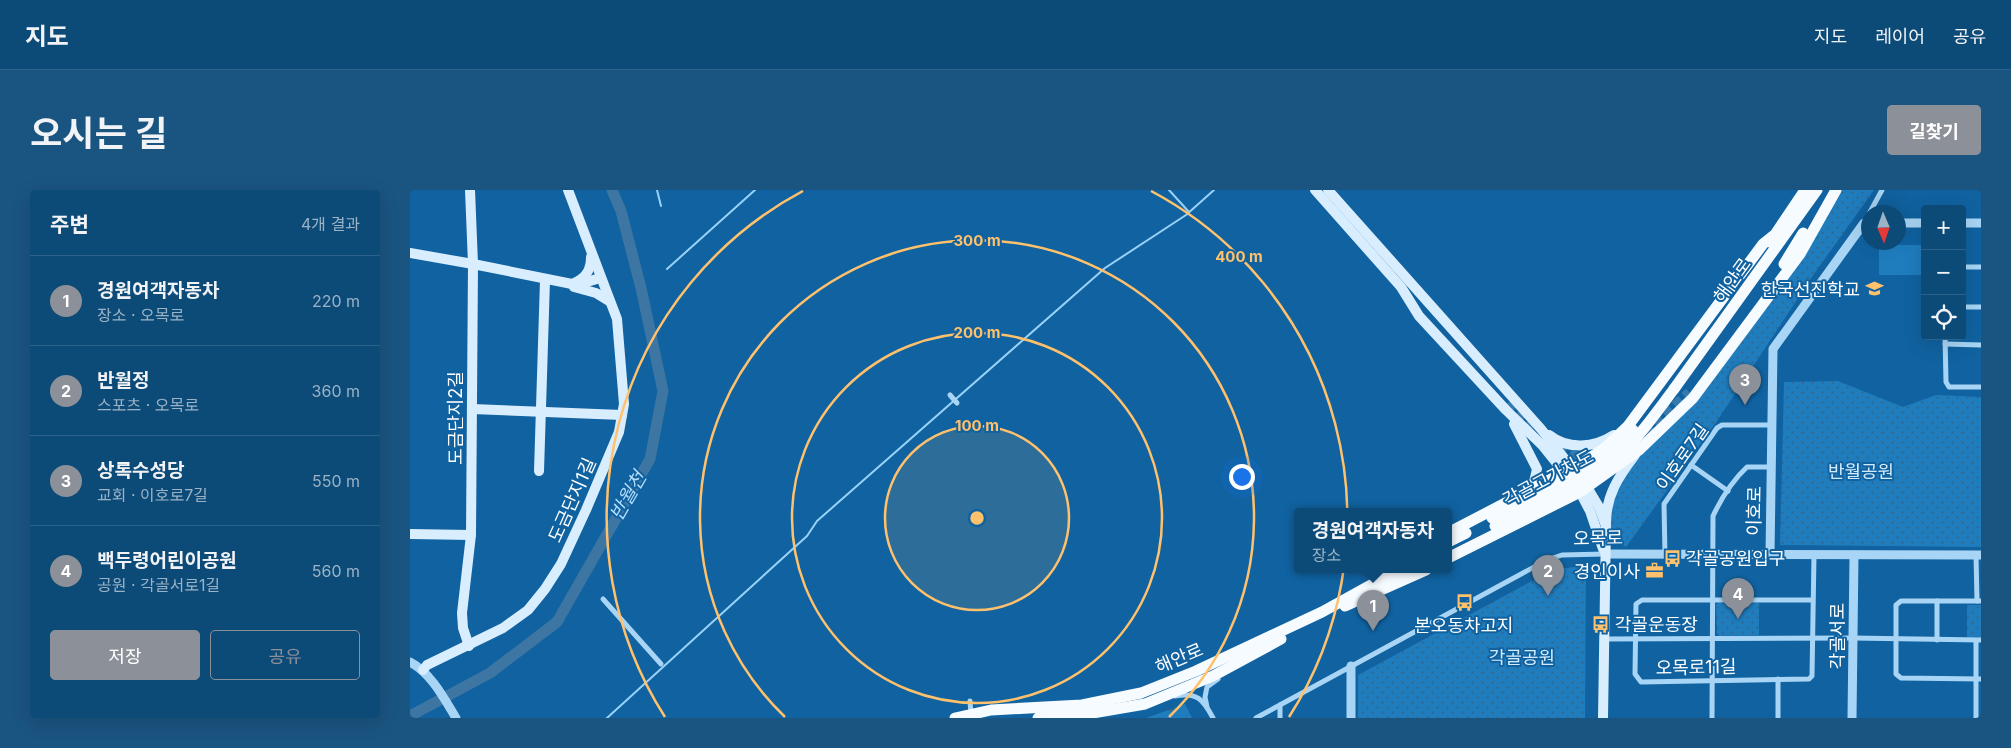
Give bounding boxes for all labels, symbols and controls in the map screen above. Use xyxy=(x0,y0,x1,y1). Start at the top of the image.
text: 지도 xyxy=(25,22,69,51)
text: 지도 xyxy=(1814,26,1847,47)
text: 레이어 xyxy=(1875,26,1925,47)
text: 공유 xyxy=(1953,26,1986,47)
button: 길찾기 xyxy=(1887,105,1981,155)
text: 오시는 길 xyxy=(30,112,167,154)
north arrow xyxy=(1861,205,1906,250)
map controls xyxy=(1921,205,1966,340)
button: + xyxy=(1921,205,1966,250)
text: 주변 xyxy=(50,212,89,237)
text: 4개 결과 xyxy=(301,214,360,234)
text: 300 m xyxy=(953,231,1001,250)
text: 400 m xyxy=(1215,247,1263,266)
button: − xyxy=(1921,250,1966,295)
street label: 해안로 xyxy=(1709,254,1755,306)
text: 경원여객자동차 xyxy=(97,279,219,302)
place label: 한국선진학교 xyxy=(1761,279,1860,300)
school or university icon: 한국선진학교 xyxy=(1864,279,1884,299)
text: 1 xyxy=(63,291,69,311)
text: 220 m xyxy=(312,291,360,311)
button: locate xyxy=(1921,295,1966,340)
text: 장소 · 오목로 xyxy=(97,305,184,325)
text: 200 m xyxy=(954,323,1000,342)
pin: 3 xyxy=(1729,364,1761,405)
text: 반월정 xyxy=(97,369,149,392)
street label: 도금단지2길 xyxy=(445,371,466,465)
text: 2 xyxy=(61,381,71,401)
text: 360 m xyxy=(312,381,360,401)
text: 스포츠 · 오목로 xyxy=(97,395,199,415)
text: 100 m xyxy=(955,416,999,435)
street label: 이호로7길 xyxy=(1651,420,1713,494)
street label: 각골고가차도 xyxy=(1499,445,1597,511)
street label: 도금단지1길 xyxy=(544,455,600,545)
text: 상록수성당 xyxy=(97,459,184,482)
park label: 반월공원 xyxy=(1828,461,1894,482)
your location xyxy=(1229,464,1255,490)
water label: 반월천 xyxy=(605,466,652,524)
text: 3 xyxy=(61,471,71,491)
text: 550 m xyxy=(312,471,360,491)
text: 교회 · 이호로7길 xyxy=(97,485,208,505)
street label: 이호로 xyxy=(1743,486,1765,536)
popup xyxy=(1294,508,1452,573)
centre of rings xyxy=(968,509,986,527)
text: 경원여객자동차 xyxy=(1312,519,1434,542)
street label: 오목로 xyxy=(1573,527,1623,549)
text: 장소 xyxy=(1312,545,1341,565)
bus stop icon: 각골공원입구 xyxy=(1662,548,1682,568)
place label: 각골공원입구 xyxy=(1686,548,1785,569)
text: 백두령어린이공원 xyxy=(97,549,237,572)
pin: 2 xyxy=(1532,555,1564,596)
text: 4 xyxy=(61,561,71,581)
text: 560 m xyxy=(312,561,360,581)
place label: 경인이사 xyxy=(1574,561,1640,582)
office icon: 경인이사 xyxy=(1644,561,1664,581)
text: 공원 · 각골서로1길 xyxy=(97,575,220,595)
pin: 4 xyxy=(1722,578,1754,619)
pin: 1 xyxy=(1357,590,1389,631)
bus stop icon: 본오동차고지 xyxy=(1454,592,1474,612)
street label: 각골서로 xyxy=(1827,603,1848,669)
bus stop icon: 각골운동장 xyxy=(1591,614,1611,634)
place label: 각골운동장 xyxy=(1615,614,1698,635)
place label: 본오동차고지 xyxy=(1414,615,1514,636)
button: 저장 xyxy=(50,630,200,680)
button: 공유 xyxy=(210,630,360,680)
street label: 해안로 xyxy=(1152,639,1206,677)
park label: 각골공원 xyxy=(1489,647,1555,668)
street label: 오목로11길 xyxy=(1655,656,1737,678)

